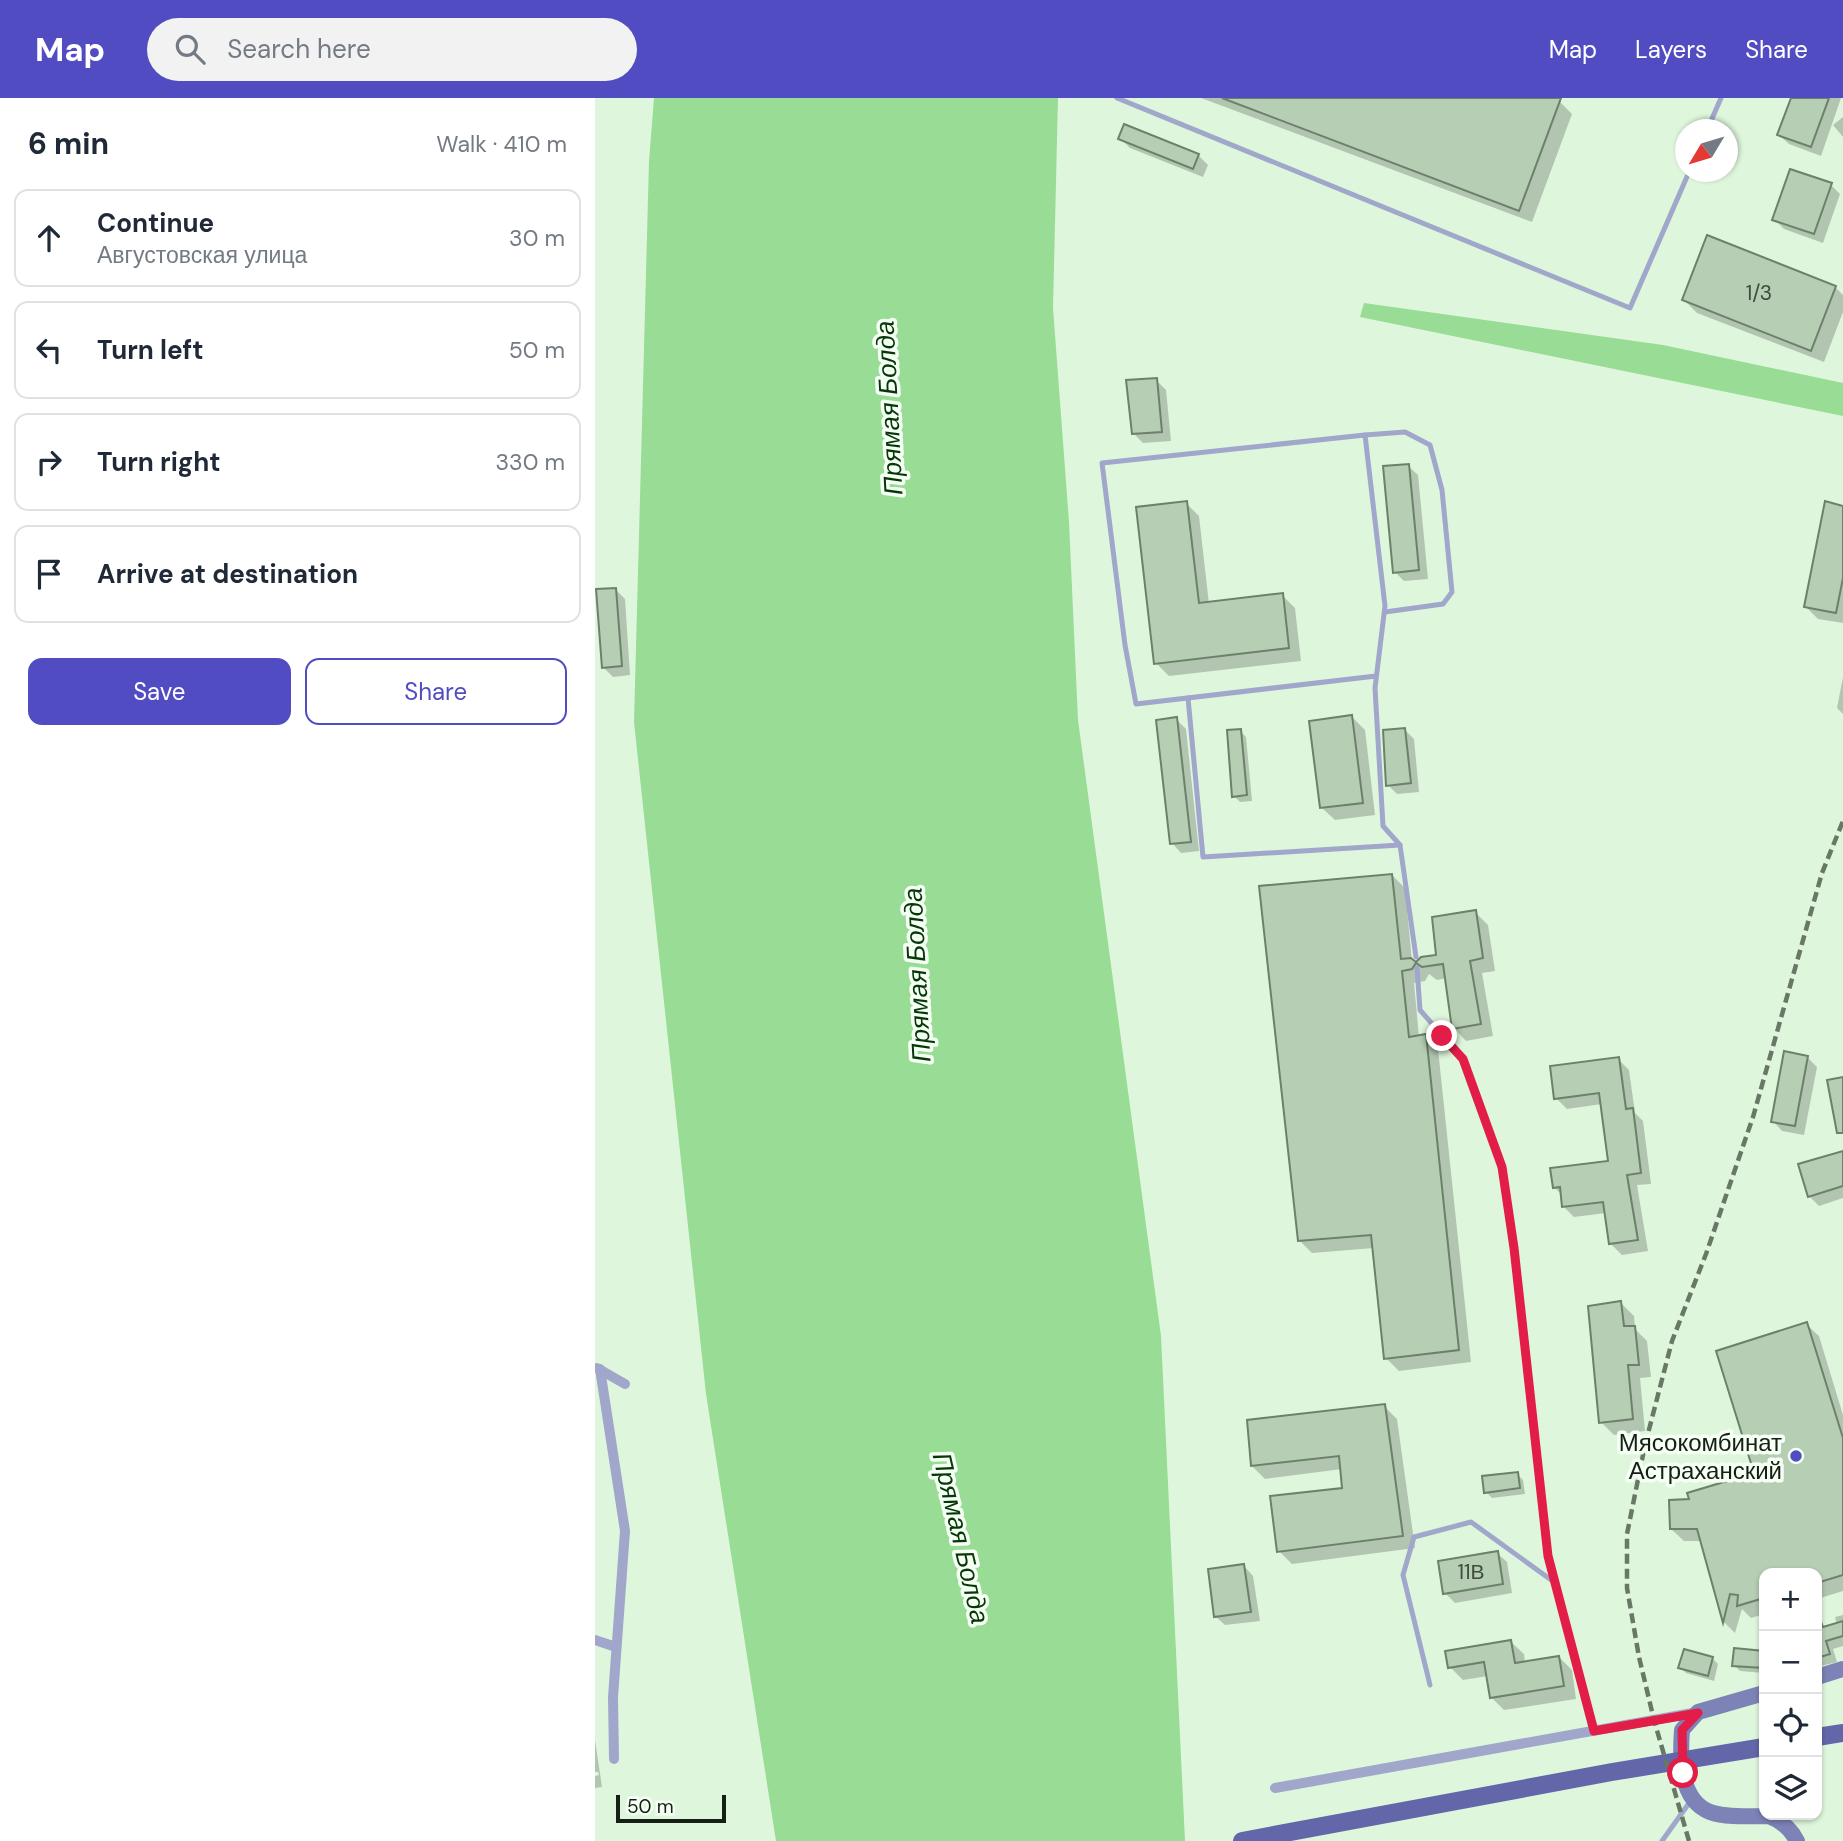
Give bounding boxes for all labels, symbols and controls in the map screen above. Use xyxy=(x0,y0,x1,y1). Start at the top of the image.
search box xyxy=(147,18,637,81)
text: Map xyxy=(35,28,105,71)
icon: search xyxy=(171,30,209,68)
text: Search here xyxy=(227,32,371,66)
text: Map xyxy=(1549,34,1597,65)
text: Layers xyxy=(1635,34,1707,65)
text: Share xyxy=(1745,34,1808,65)
north arrow xyxy=(1675,119,1738,182)
text: 6 min xyxy=(28,124,109,163)
text: Walk · 410 m xyxy=(436,129,567,159)
text: Continue xyxy=(97,206,214,240)
icon: ahead xyxy=(30,219,68,257)
text: 30 m xyxy=(509,223,565,253)
text: Августовская улица xyxy=(97,240,307,270)
house number: 1/3 xyxy=(1746,279,1772,307)
water label: Прямая Болда xyxy=(867,320,911,496)
icon: left xyxy=(30,331,68,369)
text: Turn left xyxy=(97,333,204,367)
text: 50 m xyxy=(509,335,565,365)
icon: right xyxy=(30,443,68,481)
text: Turn right xyxy=(97,445,221,479)
text: 330 m xyxy=(495,447,565,477)
icon: arrive xyxy=(30,555,68,593)
text: Arrive at destination xyxy=(97,557,358,591)
button: Save xyxy=(28,658,291,725)
button: Share xyxy=(305,658,567,725)
water label: Прямая Болда xyxy=(895,887,939,1063)
route end xyxy=(1426,1020,1457,1051)
place label: Мясокомбинат Астраханский xyxy=(1619,1427,1782,1486)
marker: Мясокомбинат Астраханский xyxy=(1788,1448,1804,1464)
water label: Прямая Болда xyxy=(925,1449,997,1627)
house number: 11В xyxy=(1457,1558,1485,1586)
map controls xyxy=(1759,1568,1822,1820)
button: + xyxy=(1759,1568,1822,1631)
button: − xyxy=(1759,1631,1822,1694)
button: locate xyxy=(1759,1694,1822,1757)
route start xyxy=(1667,1757,1698,1788)
button: layers xyxy=(1759,1757,1822,1820)
scale bar xyxy=(616,1792,726,1824)
text: 50 m xyxy=(627,1794,674,1819)

